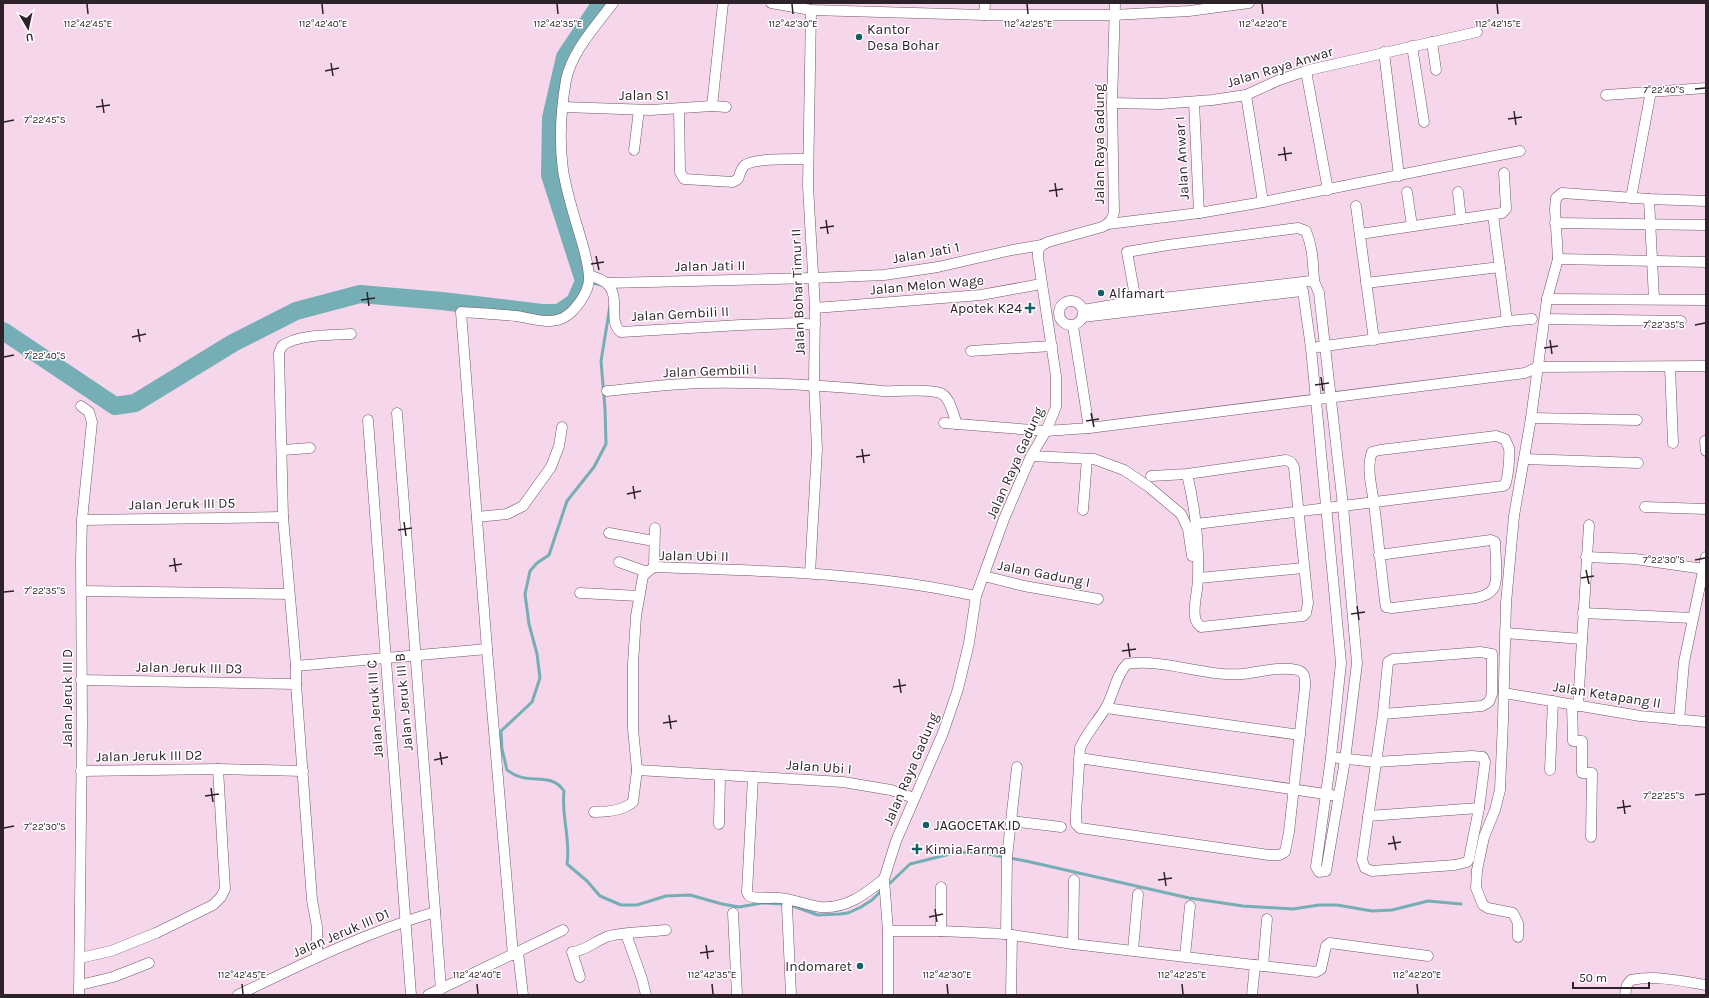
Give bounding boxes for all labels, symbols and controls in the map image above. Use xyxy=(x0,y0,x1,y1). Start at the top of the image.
north arrow xyxy=(8,8,48,48)
text: 112°42'45"E xyxy=(64,18,112,30)
text: 112°42'40"E xyxy=(299,18,347,30)
text: 112°42'35"E xyxy=(534,18,582,30)
text: 112°42'30"E xyxy=(768,18,818,30)
text: 112°42'25"E xyxy=(1004,18,1052,30)
text: 112°42'20"E xyxy=(1239,18,1287,30)
text: 112°42'15"E xyxy=(1475,18,1521,30)
place label: Kantor Desa Bohar xyxy=(867,21,940,54)
text: U xyxy=(25,30,34,44)
marker: Kantor Desa Bohar xyxy=(854,32,864,42)
street label: Jalan Raya Anwar xyxy=(1225,43,1336,91)
street label: Jalan Raya Gadung xyxy=(1091,84,1108,204)
text: 7°22'40"S xyxy=(1643,84,1685,96)
street label: Jalan S1 xyxy=(619,87,669,104)
text: 7°22'45"S xyxy=(24,114,66,126)
street label: Jalan Anwar I xyxy=(1171,116,1193,200)
street label: Jalan Bohar Timur II xyxy=(787,228,809,356)
street label: Jalan Jati 1 xyxy=(891,239,961,267)
street label: Jalan Jati II xyxy=(674,257,746,275)
street label: Jalan Melon Wage xyxy=(869,272,985,298)
place label: Alfamart xyxy=(1109,285,1165,302)
marker: Alfamart xyxy=(1096,288,1106,298)
place label: Apotek K24 xyxy=(950,300,1022,317)
street label: Jalan Gembili II xyxy=(631,303,729,325)
marker: Apotek K24 xyxy=(1025,303,1035,313)
text: 7°22'35"S xyxy=(1643,319,1685,331)
text: 7°22'40"S xyxy=(24,350,66,362)
street label: Jalan Gembili I xyxy=(663,361,757,381)
street label: Jalan Raya Gadung xyxy=(983,404,1047,521)
street label: Jalan Jeruk III D5 xyxy=(129,495,236,513)
street label: Jalan Ubi II xyxy=(659,547,729,565)
text: 7°22'30"S xyxy=(1643,554,1685,566)
street label: Jalan Gadung I xyxy=(996,557,1092,591)
text: 7°22'35"S xyxy=(24,585,66,597)
street label: Jalan Jeruk III D xyxy=(59,649,76,747)
street label: Jalan Jeruk III B xyxy=(391,652,417,752)
street label: Jalan Jeruk III D3 xyxy=(135,659,243,677)
street label: Jalan Jeruk III C xyxy=(363,660,387,758)
street label: Jalan Ketapang II xyxy=(1552,678,1662,712)
street label: Jalan Raya Gadung xyxy=(880,710,942,828)
street label: Jalan Jeruk III D2 xyxy=(95,747,203,765)
street label: Jalan Ubi I xyxy=(786,756,852,778)
text: 7°22'25"S xyxy=(1643,790,1685,802)
place label: JAGOCETAK.ID xyxy=(934,817,1021,834)
marker: JAGOCETAK.ID xyxy=(921,820,931,830)
text: 7°22'30"S xyxy=(24,821,66,833)
place label: Kimia Farma xyxy=(925,841,1007,858)
marker: Kimia Farma xyxy=(912,844,922,854)
street label: Jalan Jeruk III D1 xyxy=(290,905,392,961)
place label: Indomaret xyxy=(785,958,852,975)
marker: Indomaret xyxy=(855,961,865,971)
scale bar xyxy=(1573,964,1649,990)
text: 112°42'45"E xyxy=(218,969,266,981)
text: 112°42'40"E xyxy=(453,969,501,981)
text: 112°42'35"E xyxy=(688,969,736,981)
text: 112°42'30"E xyxy=(922,969,972,981)
text: 112°42'25"E xyxy=(1158,969,1206,981)
text: 112°42'20"E xyxy=(1393,969,1441,981)
text: 50 m xyxy=(1579,971,1607,985)

